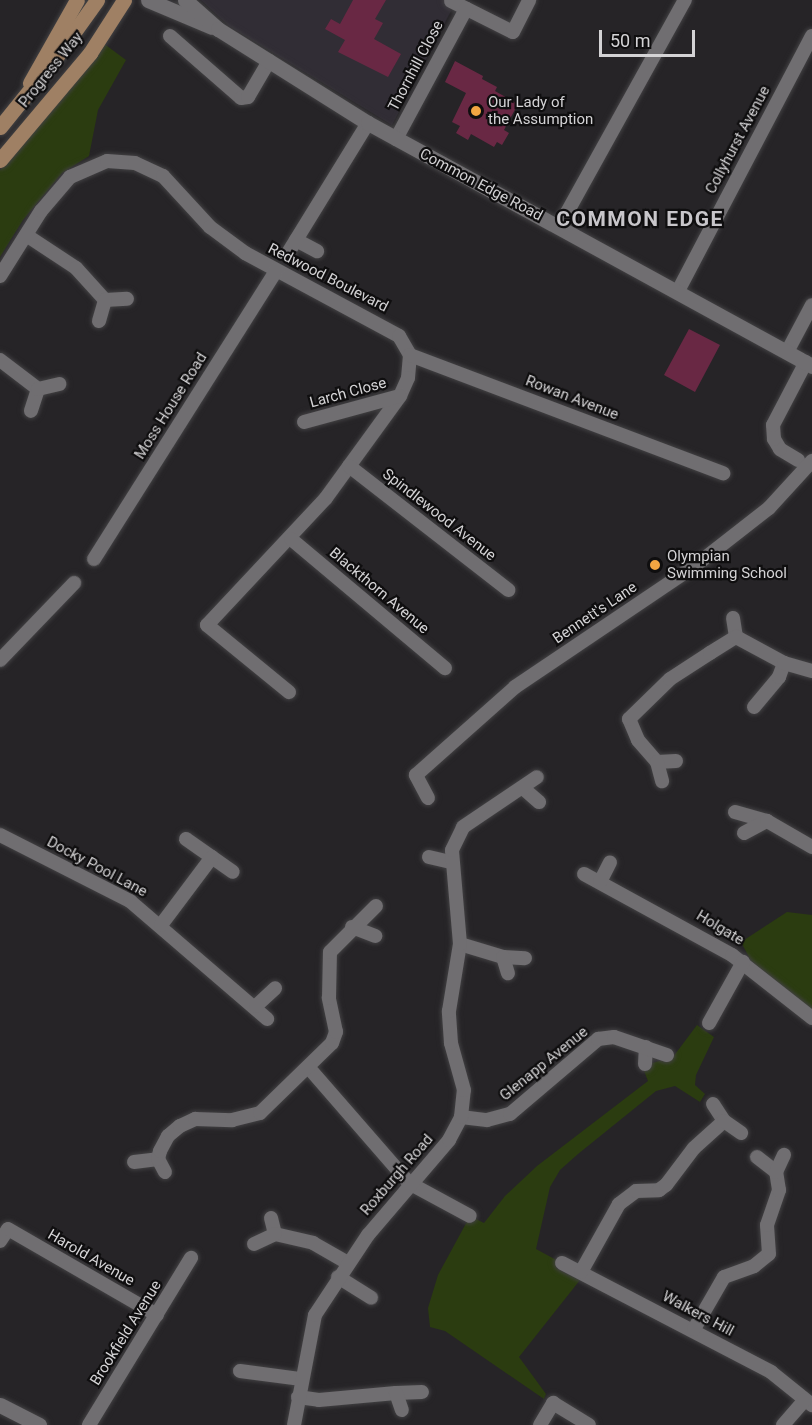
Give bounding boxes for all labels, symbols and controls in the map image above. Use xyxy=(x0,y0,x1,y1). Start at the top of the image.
street label: Thornhill Close xyxy=(385,18,447,114)
scale bar xyxy=(602,18,698,56)
street label: Progress Way xyxy=(15,29,87,111)
text: 50 m xyxy=(610,30,650,51)
street label: Collyhurst Avenue xyxy=(702,83,774,197)
place label: Our Lady of the Assumption xyxy=(488,93,593,128)
marker: Our Lady of the Assumption xyxy=(469,104,483,118)
street label: Common Edge Road xyxy=(416,145,546,225)
district label: COMMON EDGE xyxy=(556,206,724,232)
street label: Redwood Boulevard xyxy=(265,240,391,316)
street label: Moss House Road xyxy=(131,349,211,463)
street label: Rowan Avenue xyxy=(523,372,621,424)
street label: Larch Close xyxy=(308,374,388,412)
street label: Spindlewood Avenue xyxy=(379,465,499,565)
street label: Blackthorn Avenue xyxy=(326,544,432,638)
place label: Olympian Swimming School xyxy=(667,547,787,582)
marker: Olympian Swimming School xyxy=(648,558,662,572)
street label: Bennett's Lane xyxy=(550,578,640,648)
street label: Docky Pool Lane xyxy=(44,833,150,901)
street label: Holgate xyxy=(693,907,747,949)
street label: Glenapp Avenue xyxy=(496,1023,592,1105)
street label: Roxburgh Road xyxy=(357,1131,437,1219)
street label: Harold Avenue xyxy=(44,1226,138,1290)
street label: Brookfield Avenue xyxy=(87,1277,165,1389)
street label: Walkers Hill xyxy=(659,1288,737,1340)

